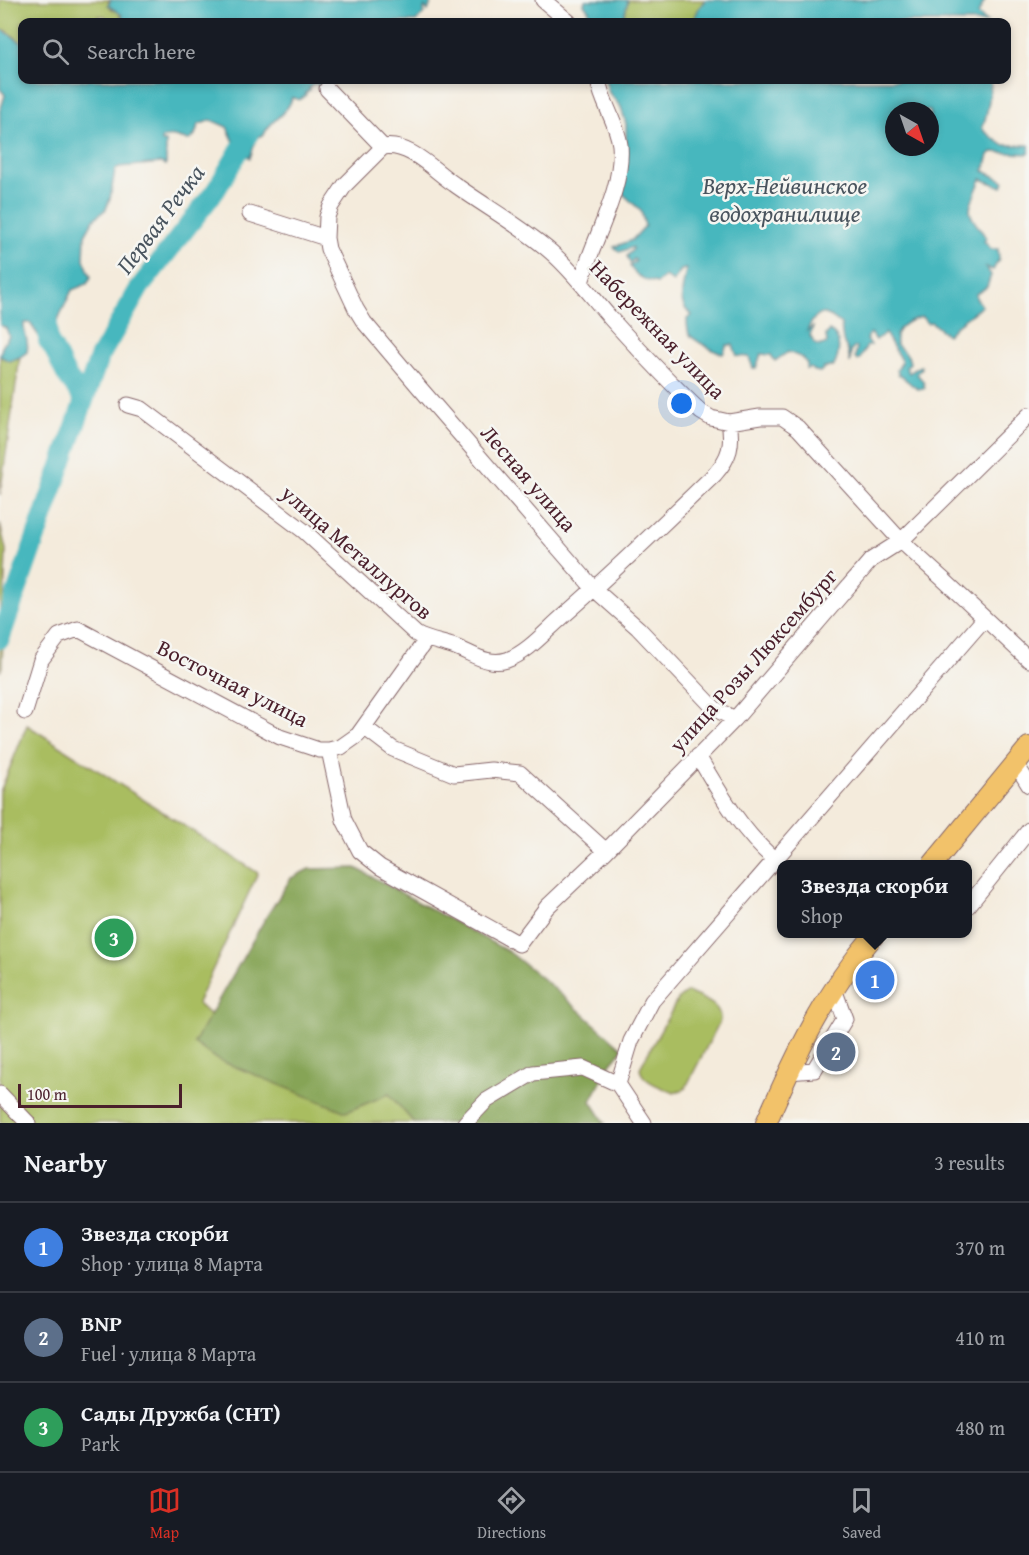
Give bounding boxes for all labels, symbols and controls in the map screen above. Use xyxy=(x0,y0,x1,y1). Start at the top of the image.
search box xyxy=(18,18,1011,84)
icon: search xyxy=(39,35,72,68)
text: Search here xyxy=(87,35,196,67)
north arrow xyxy=(885,102,939,156)
water label: Первая Речка xyxy=(107,157,213,281)
water label: Верх-Нейвинское водохранилище xyxy=(702,168,868,231)
street label: Набережная улица xyxy=(583,252,734,407)
your location xyxy=(667,389,696,418)
street label: Лесная улица xyxy=(473,417,585,539)
street label: улица Металлургов xyxy=(273,476,440,627)
street label: улица Розы Люксембург xyxy=(661,560,845,760)
street label: Восточная улица xyxy=(152,631,315,735)
popup xyxy=(777,860,972,938)
text: Звезда скорби xyxy=(801,869,948,901)
text: Shop xyxy=(801,901,843,930)
pin: 3 xyxy=(94,916,134,960)
pin: 1 xyxy=(856,958,894,1002)
pin: 2 xyxy=(816,1030,856,1074)
scale bar xyxy=(18,1081,182,1108)
text: 100 m xyxy=(27,1082,67,1106)
text: Nearby xyxy=(24,1143,107,1182)
text: 3 results xyxy=(934,1148,1005,1177)
text: Звезда скорби xyxy=(81,1217,229,1249)
text: 1 xyxy=(38,1233,49,1262)
text: 370 m xyxy=(955,1233,1005,1262)
text: Shop · улица 8 Марта xyxy=(81,1249,263,1278)
text: BNP xyxy=(81,1307,122,1339)
text: 2 xyxy=(38,1323,49,1352)
text: 410 m xyxy=(955,1323,1005,1352)
text: Fuel · улица 8 Марта xyxy=(81,1339,256,1368)
text: Сады Дружба (СНТ) xyxy=(81,1397,281,1429)
text: 3 xyxy=(38,1413,49,1442)
text: 480 m xyxy=(955,1413,1005,1442)
text: Park xyxy=(81,1429,120,1458)
tab: Map xyxy=(148,1484,181,1544)
tab: Directions xyxy=(477,1484,546,1544)
tab: Saved xyxy=(842,1484,881,1544)

